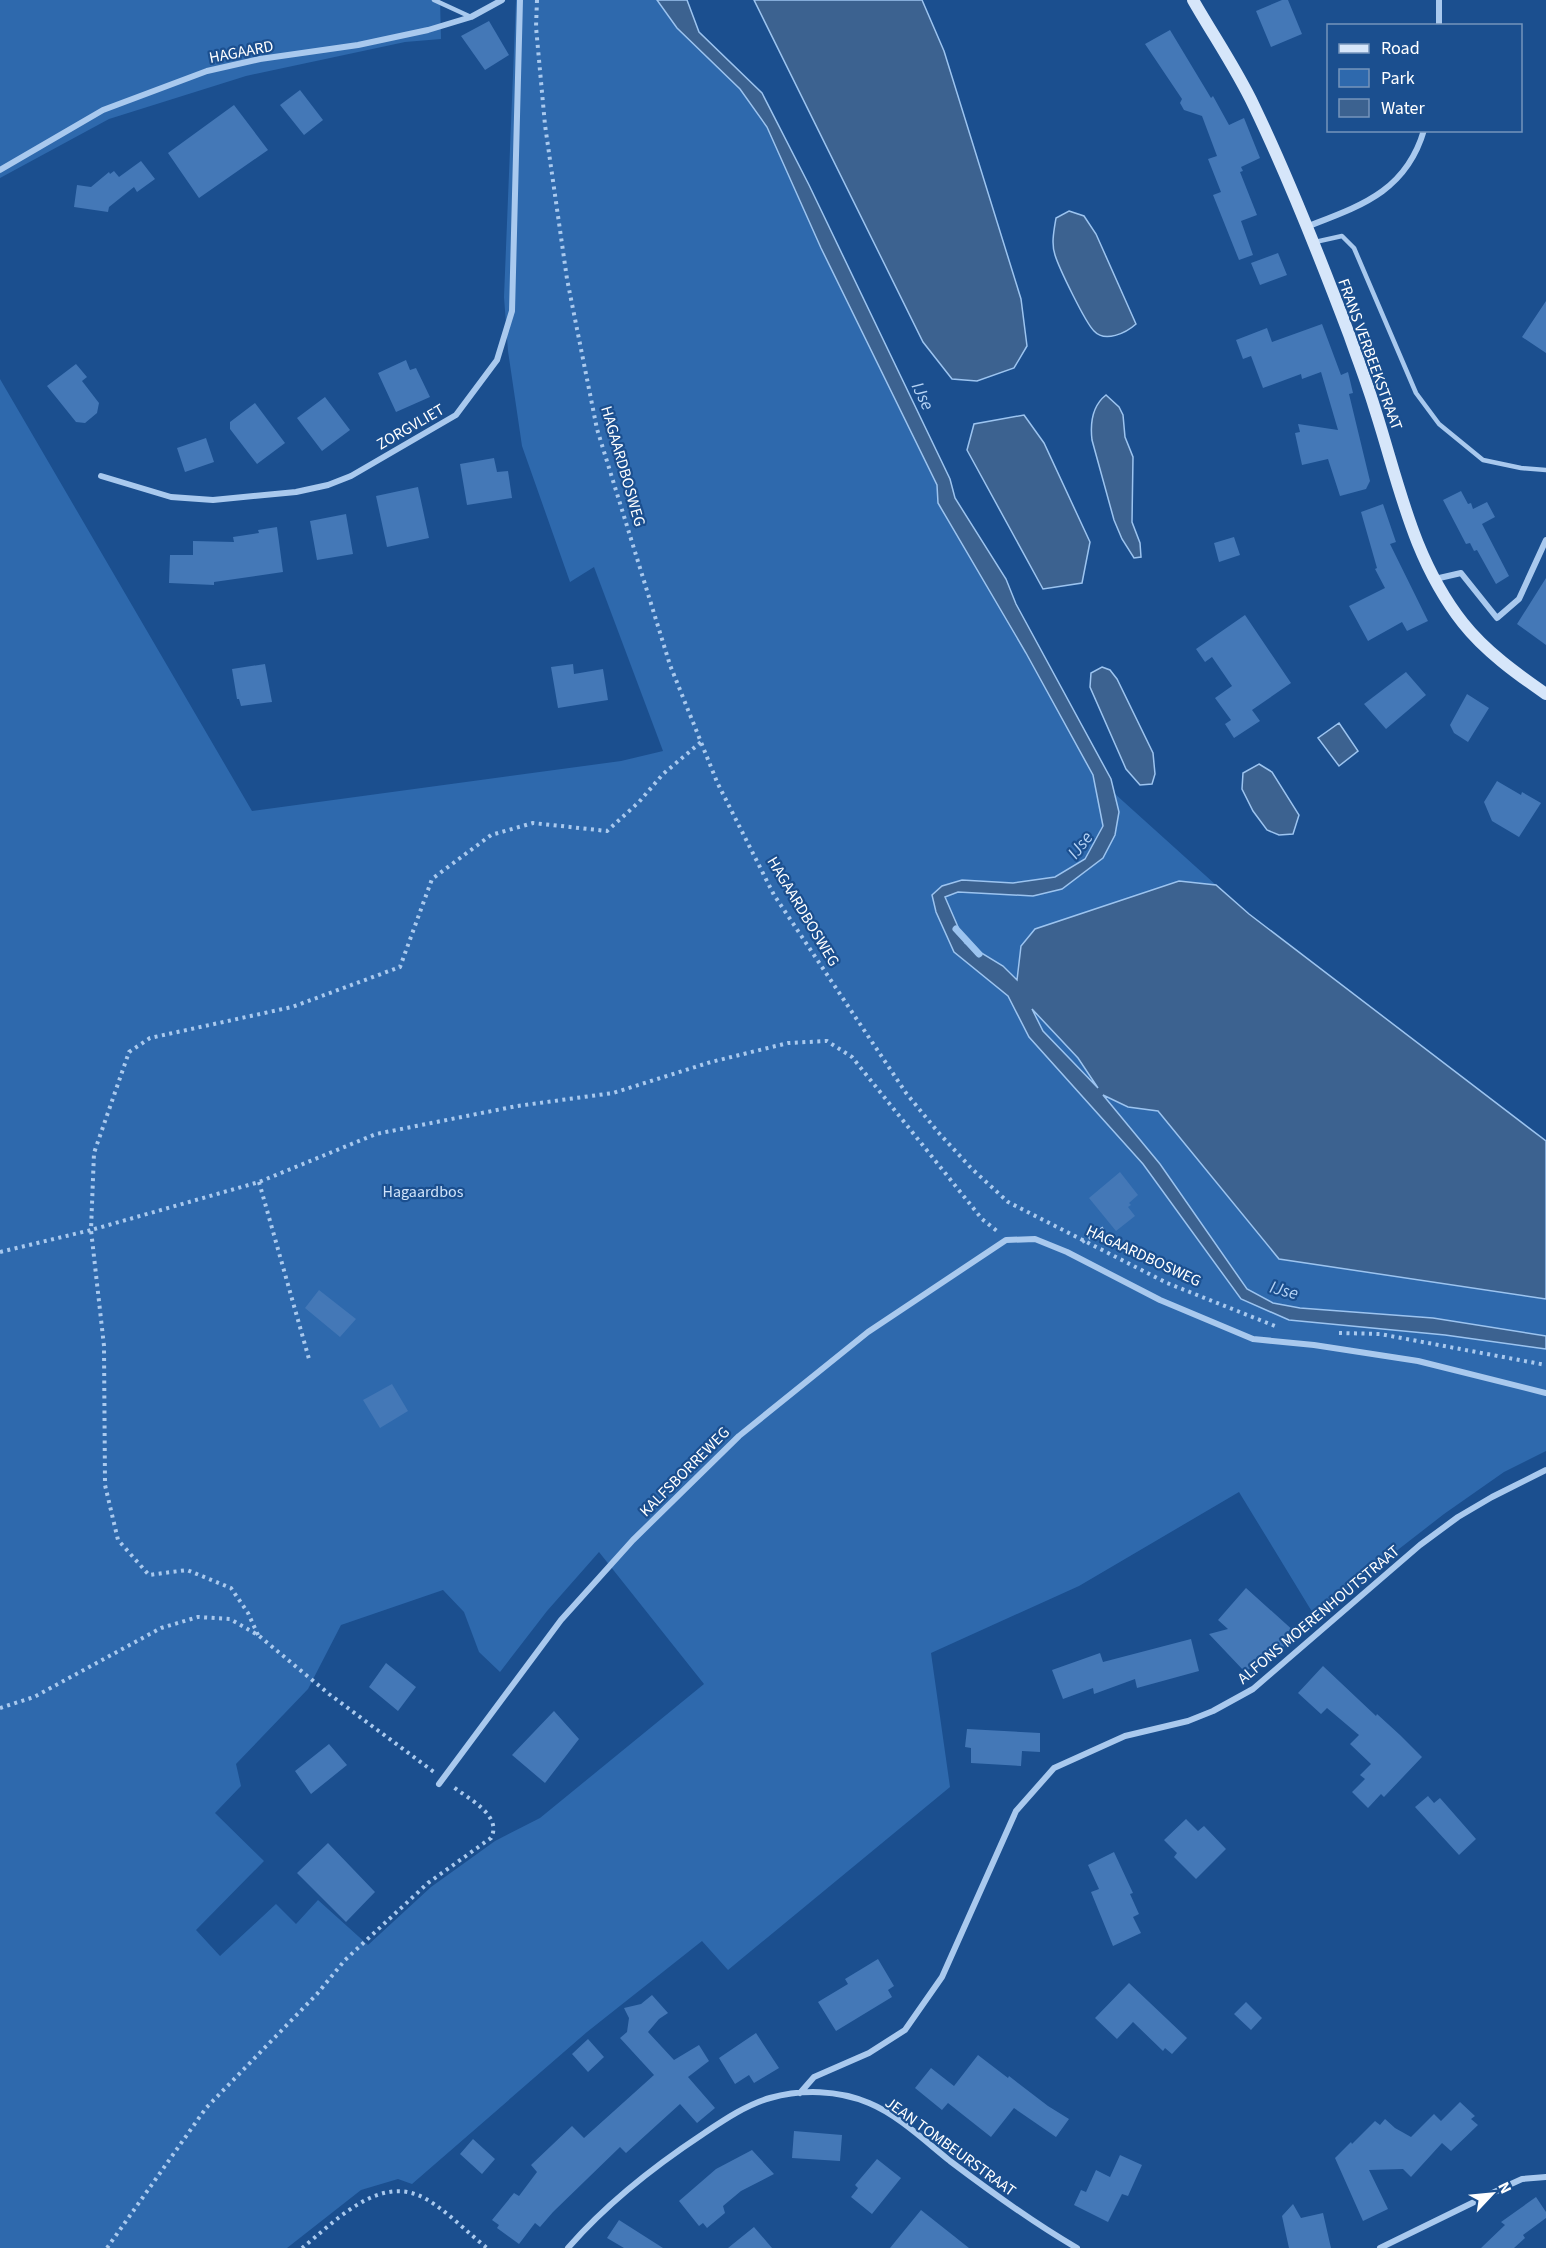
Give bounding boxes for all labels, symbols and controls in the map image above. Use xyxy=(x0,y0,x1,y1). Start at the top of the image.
legend xyxy=(1327,24,1522,132)
street label: HAGAARD xyxy=(207,35,275,69)
text: Road xyxy=(1381,36,1420,61)
text: Park xyxy=(1381,66,1415,91)
text: Water xyxy=(1381,96,1425,121)
street label: FRANS VERBEEKSTRAAT xyxy=(1332,276,1408,434)
water label: IJse xyxy=(905,378,940,415)
street label: ZORGVLIET xyxy=(373,398,449,455)
street label: HAGAARDBOSWEG xyxy=(595,403,651,529)
water label: IJse xyxy=(1062,826,1099,864)
street label: HAGAARDBOSWEG xyxy=(762,853,845,971)
park label: Hagaardbos xyxy=(383,1181,464,1203)
street label: HAGAARDBOSWEG xyxy=(1083,1220,1205,1292)
water label: IJse xyxy=(1267,1275,1301,1306)
street label: KALFSBORREWEG xyxy=(635,1422,735,1522)
street label: ALFONS MOERENHOUTSTRAAT xyxy=(1233,1540,1405,1689)
street label: JEAN TOMBEURSTRAAT xyxy=(881,2092,1021,2202)
north arrow xyxy=(1462,2164,1522,2224)
text: N xyxy=(1492,2178,1517,2197)

